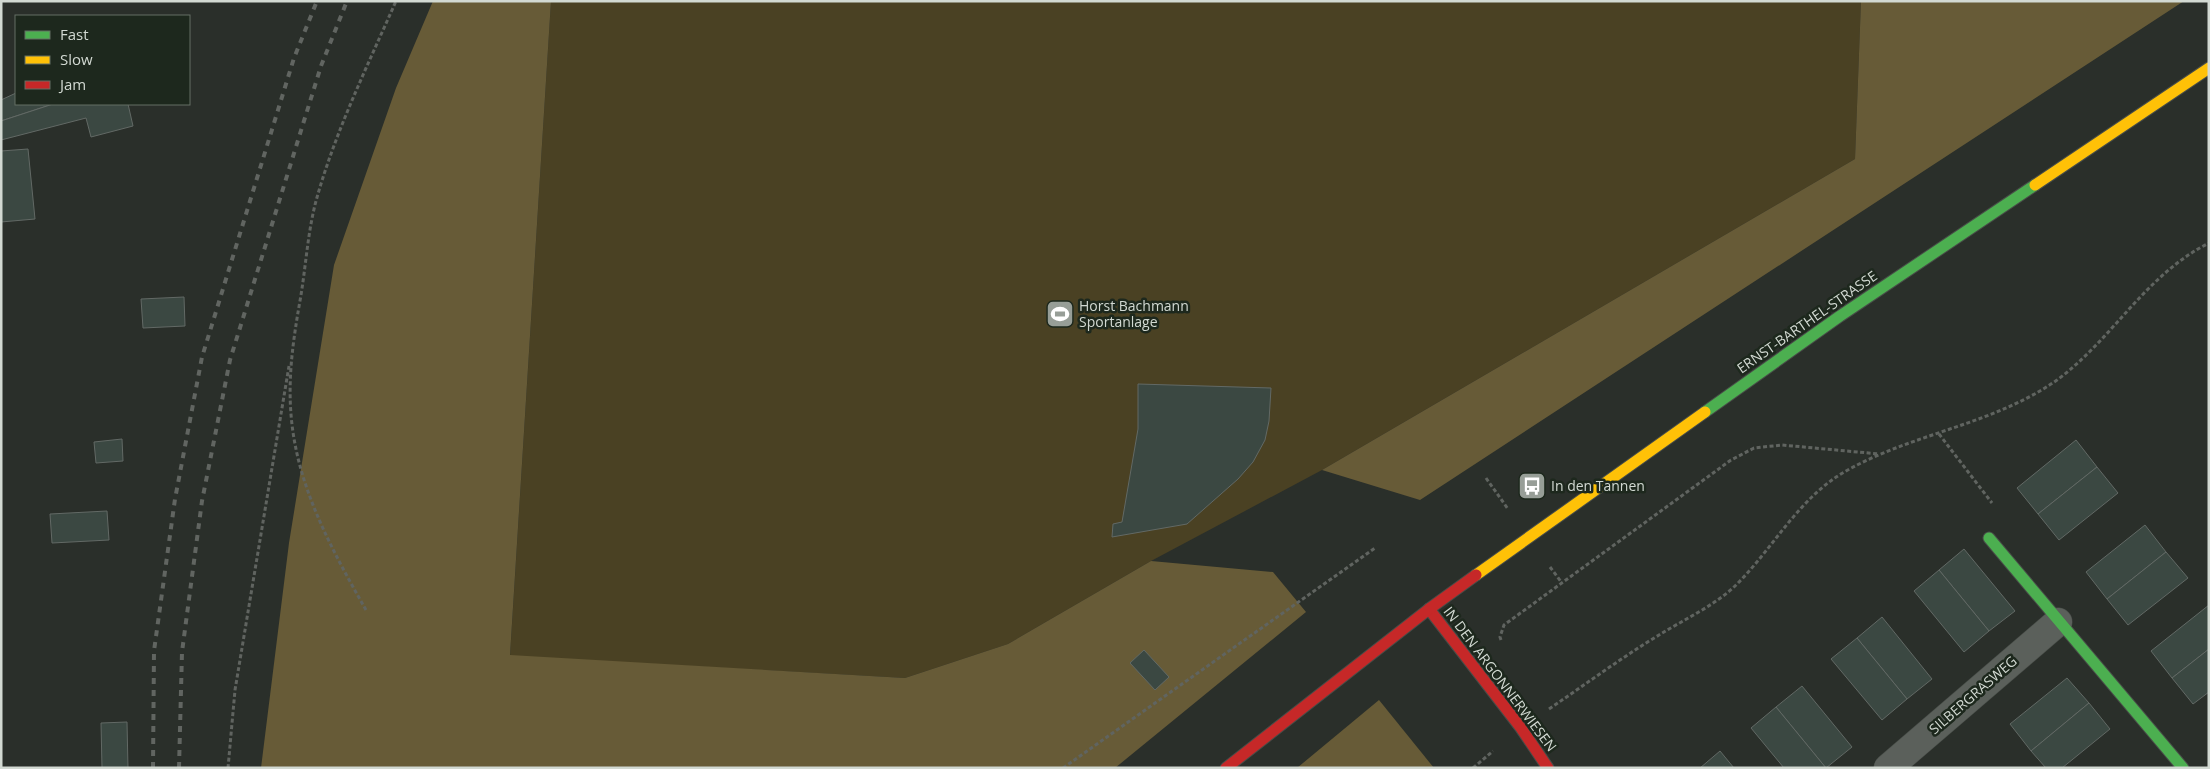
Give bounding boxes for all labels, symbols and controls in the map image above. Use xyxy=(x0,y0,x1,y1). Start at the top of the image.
legend xyxy=(15,15,190,105)
text: Fast xyxy=(60,24,89,44)
text: Slow xyxy=(60,49,93,69)
text: Jam xyxy=(58,74,86,94)
street label: ERNST-BARTHEL-STRASSE xyxy=(1733,266,1881,377)
place label: Horst Bachmann Sportanlage xyxy=(1079,296,1189,331)
sports icon: Horst Bachmann Sportanlage xyxy=(1045,299,1075,329)
bus stop icon: In den Tannen xyxy=(1517,471,1547,501)
place label: In den Tannen xyxy=(1551,476,1645,495)
street label: IN DEN ARGONNERWIESEN xyxy=(1440,602,1561,755)
street label: SILBERGRASWEG xyxy=(1925,651,2021,738)

